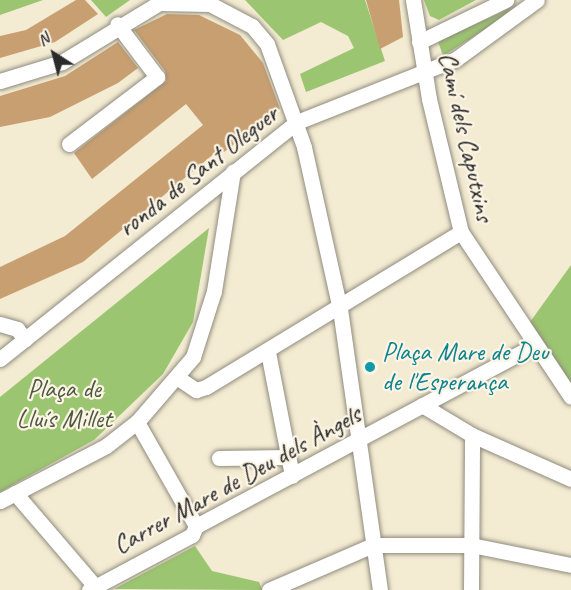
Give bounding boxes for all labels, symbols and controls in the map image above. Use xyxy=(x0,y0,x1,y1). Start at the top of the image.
north arrow xyxy=(24,24,84,84)
text: N xyxy=(34,28,53,50)
street label: Camí dels Caputxins xyxy=(431,49,501,225)
street label: ronda de Sant Oleguer xyxy=(111,99,285,243)
place label: Plaça Mare de Deu de l'Esperança xyxy=(382,336,549,398)
marker: Plaça Mare de Deu de l'Esperança xyxy=(363,360,377,374)
park label: Plaça de Lluís Millet xyxy=(16,373,112,434)
street label: Carrer Mare de Deu dels Àngels xyxy=(107,399,367,561)

